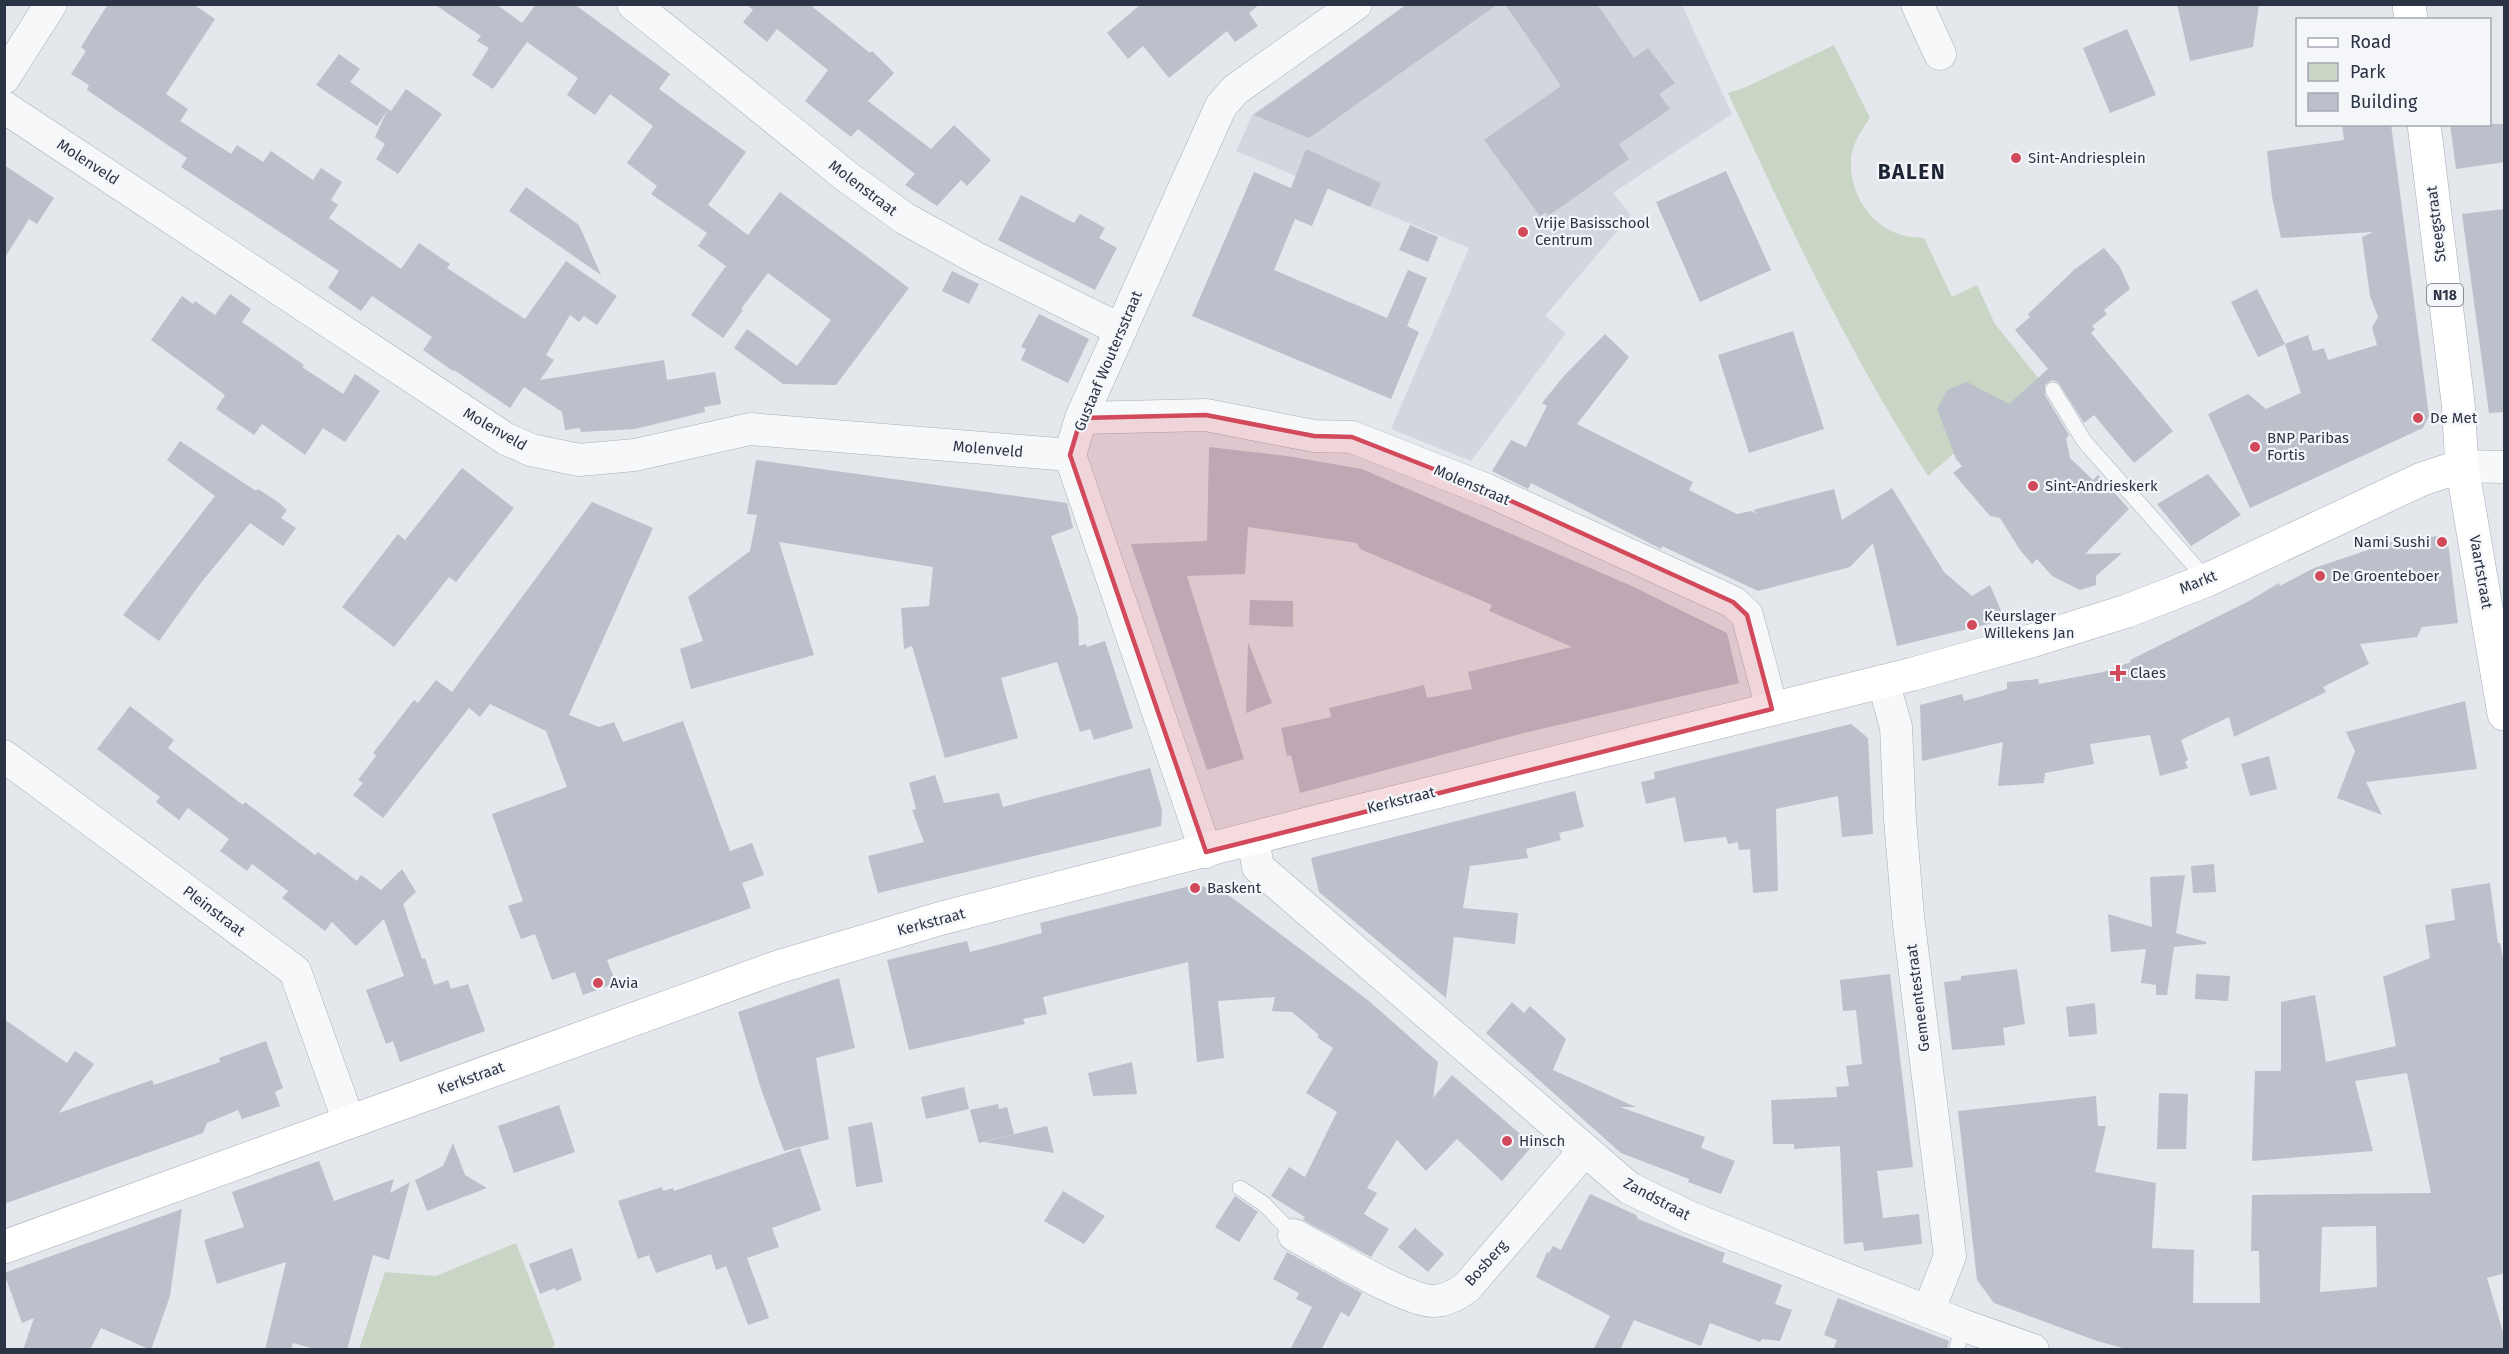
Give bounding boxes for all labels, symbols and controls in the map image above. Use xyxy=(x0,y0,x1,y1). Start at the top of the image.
legend xyxy=(2296,18,2491,126)
text: Road xyxy=(2350,31,2392,53)
text: Park xyxy=(2350,61,2386,83)
text: Building xyxy=(2350,91,2418,113)
street label: Molenveld xyxy=(54,135,122,189)
place label: Sint-Andriesplein xyxy=(2028,149,2146,167)
marker: Sint-Andriesplein xyxy=(2009,151,2023,165)
street label: Molenstraat xyxy=(825,156,901,220)
district label: BALEN xyxy=(1878,159,1946,185)
street label: Steegstraat xyxy=(2422,184,2450,263)
place label: Vrije Basisschool Centrum xyxy=(1535,214,1650,249)
marker: Vrije Basisschool Centrum xyxy=(1516,225,1530,239)
road number: N18 xyxy=(2427,284,2463,306)
street label: Gustaaf Woutersstraat xyxy=(1070,288,1146,434)
street label: Molenveld xyxy=(460,404,530,454)
place label: De Met xyxy=(2430,409,2478,427)
marker: De Met xyxy=(2411,411,2425,425)
place label: BNP Paribas Fortis xyxy=(2267,429,2349,464)
street label: Molenveld xyxy=(952,437,1024,461)
marker: BNP Paribas Fortis xyxy=(2248,440,2262,454)
street label: Molenstraat xyxy=(1431,461,1513,509)
place label: Sint-Andrieskerk xyxy=(2045,477,2158,495)
marker: Sint-Andrieskerk xyxy=(2026,479,2040,493)
place label: Nami Sushi xyxy=(2354,533,2430,551)
street label: Vaartstraat xyxy=(2466,534,2496,611)
marker: Nami Sushi xyxy=(2435,535,2449,549)
street label: Markt xyxy=(2177,566,2220,598)
place label: De Groenteboer xyxy=(2332,567,2440,585)
marker: De Groenteboer xyxy=(2313,569,2327,583)
place label: Keurslager Willekens Jan xyxy=(1984,607,2075,642)
marker: Keurslager Willekens Jan xyxy=(1965,618,1979,632)
place label: Claes xyxy=(2130,664,2166,682)
marker: Claes xyxy=(2111,666,2125,680)
street label: Kerkstraat xyxy=(1365,783,1437,817)
place label: Baskent xyxy=(1207,879,1262,897)
marker: Baskent xyxy=(1188,881,1202,895)
street label: Pleinstraat xyxy=(179,882,249,941)
street label: Kerkstraat xyxy=(895,904,967,940)
street label: Gemeentestraat xyxy=(1902,943,1934,1053)
place label: Avia xyxy=(610,974,638,992)
marker: Avia xyxy=(591,976,605,990)
street label: Kerkstraat xyxy=(435,1057,507,1098)
place label: Hinsch xyxy=(1519,1132,1565,1150)
marker: Hinsch xyxy=(1500,1134,1514,1148)
street label: Zandstraat xyxy=(1621,1174,1694,1224)
street label: Bosberg xyxy=(1461,1236,1511,1290)

